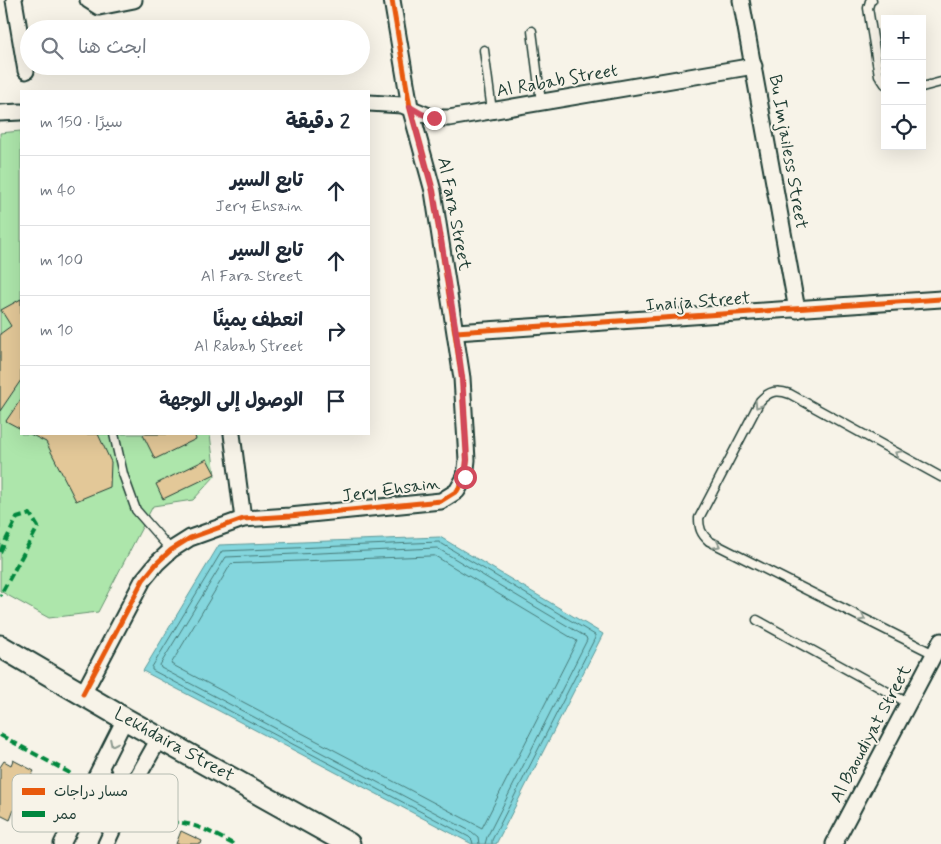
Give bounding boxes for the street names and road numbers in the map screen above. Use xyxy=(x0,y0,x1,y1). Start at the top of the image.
street label: Al Rabab Street xyxy=(495,58,620,103)
street label: Bu Imjailess Street xyxy=(763,73,813,231)
street label: Al Fara Street xyxy=(431,155,477,273)
street label: Inaija Street xyxy=(645,286,751,318)
street label: Jery Ehsain xyxy=(340,471,442,509)
street label: Al Baoudiyat Street xyxy=(825,661,918,807)
street label: Lekhdaira Street xyxy=(110,702,238,788)

